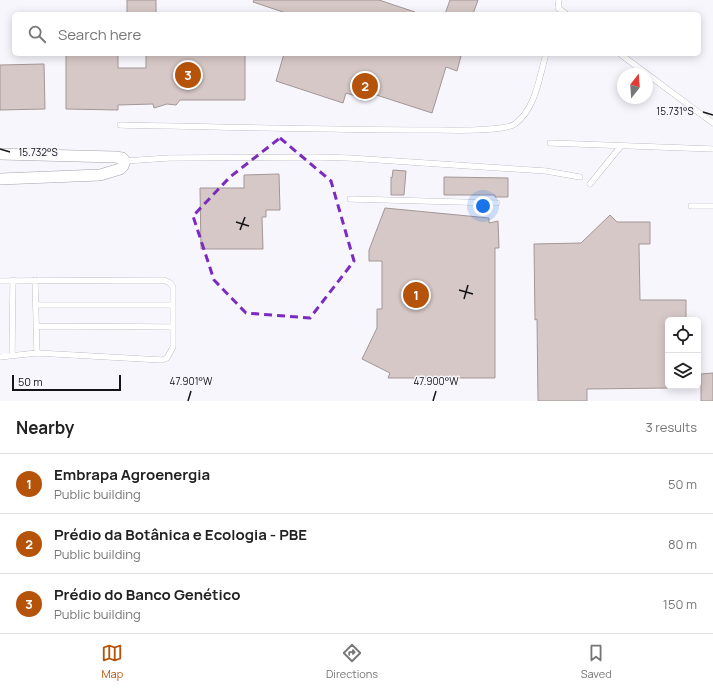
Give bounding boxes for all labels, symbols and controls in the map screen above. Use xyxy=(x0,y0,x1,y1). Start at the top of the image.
search box xyxy=(12,12,701,56)
icon: search xyxy=(26,23,48,45)
text: Search here xyxy=(58,24,141,45)
pin: 3 xyxy=(175,60,201,90)
north arrow xyxy=(617,68,653,104)
pin: 2 xyxy=(352,71,378,101)
text: 15.731°S xyxy=(656,104,694,118)
text: 15.732°S xyxy=(18,145,58,159)
your location xyxy=(473,196,493,216)
pin: 1 xyxy=(403,280,429,310)
map controls xyxy=(665,317,701,389)
button: locate xyxy=(665,317,701,353)
button: layers xyxy=(665,353,701,389)
scale bar xyxy=(12,373,121,392)
text: 50 m xyxy=(18,374,43,389)
text: 47.901°W xyxy=(170,374,213,388)
text: 47.900°W xyxy=(413,374,459,388)
text: Nearby xyxy=(16,416,74,439)
text: 3 results xyxy=(645,418,697,436)
text: Embrapa Agroenergia xyxy=(54,464,210,485)
text: 1 xyxy=(26,475,32,493)
text: 50 m xyxy=(668,475,697,493)
text: Public building xyxy=(54,485,141,503)
text: Prédio da Botânica e Ecologia - PBE xyxy=(54,524,307,545)
text: 2 xyxy=(25,535,33,553)
text: 80 m xyxy=(668,535,697,553)
text: Public building xyxy=(54,545,141,563)
text: Prédio do Banco Genético xyxy=(54,584,240,605)
text: 3 xyxy=(25,595,33,613)
text: 150 m xyxy=(663,595,697,613)
text: Public building xyxy=(54,605,141,623)
tab: Map xyxy=(101,642,123,681)
tab: Directions xyxy=(326,642,378,681)
tab: Saved xyxy=(581,642,612,681)

